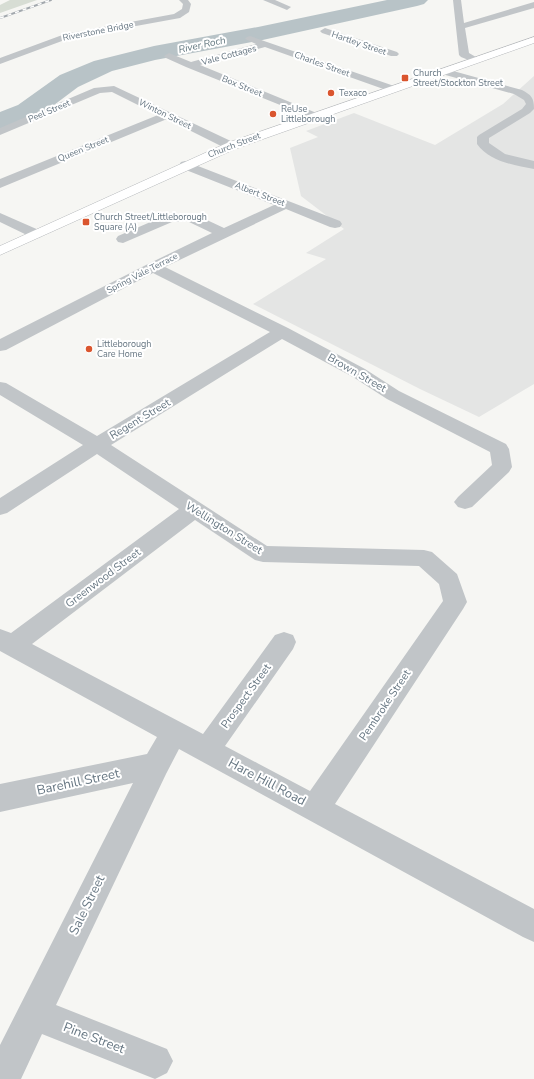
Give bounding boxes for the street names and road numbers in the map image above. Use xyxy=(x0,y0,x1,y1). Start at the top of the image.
street label: Riverstone Bridge xyxy=(62,18,135,44)
street label: Hartley Street xyxy=(330,28,389,58)
street label: Vale Cottages xyxy=(199,42,258,68)
street label: Charles Street xyxy=(293,48,352,80)
street label: Box Street xyxy=(220,72,265,100)
street label: Peel Street xyxy=(26,96,73,125)
street label: Winton Street xyxy=(137,96,194,132)
street label: Church Street xyxy=(206,129,263,161)
street label: Queen Street xyxy=(56,133,111,165)
street label: Albert Street xyxy=(233,179,288,209)
street label: Spring Vale Terrace xyxy=(104,250,180,296)
street label: Brown Street xyxy=(325,350,389,396)
street label: Regent Street xyxy=(107,395,173,443)
street label: Wellington Street xyxy=(183,498,265,558)
street label: Greenwood Street xyxy=(62,545,144,611)
street label: Prospect Street xyxy=(218,661,275,731)
street label: Pembroke Street xyxy=(356,667,414,743)
street label: Hare Hill Road xyxy=(225,754,309,810)
street label: Barehill Street xyxy=(35,764,121,800)
street label: Sale Street xyxy=(65,872,109,938)
street label: Pine Street xyxy=(61,1018,128,1058)

